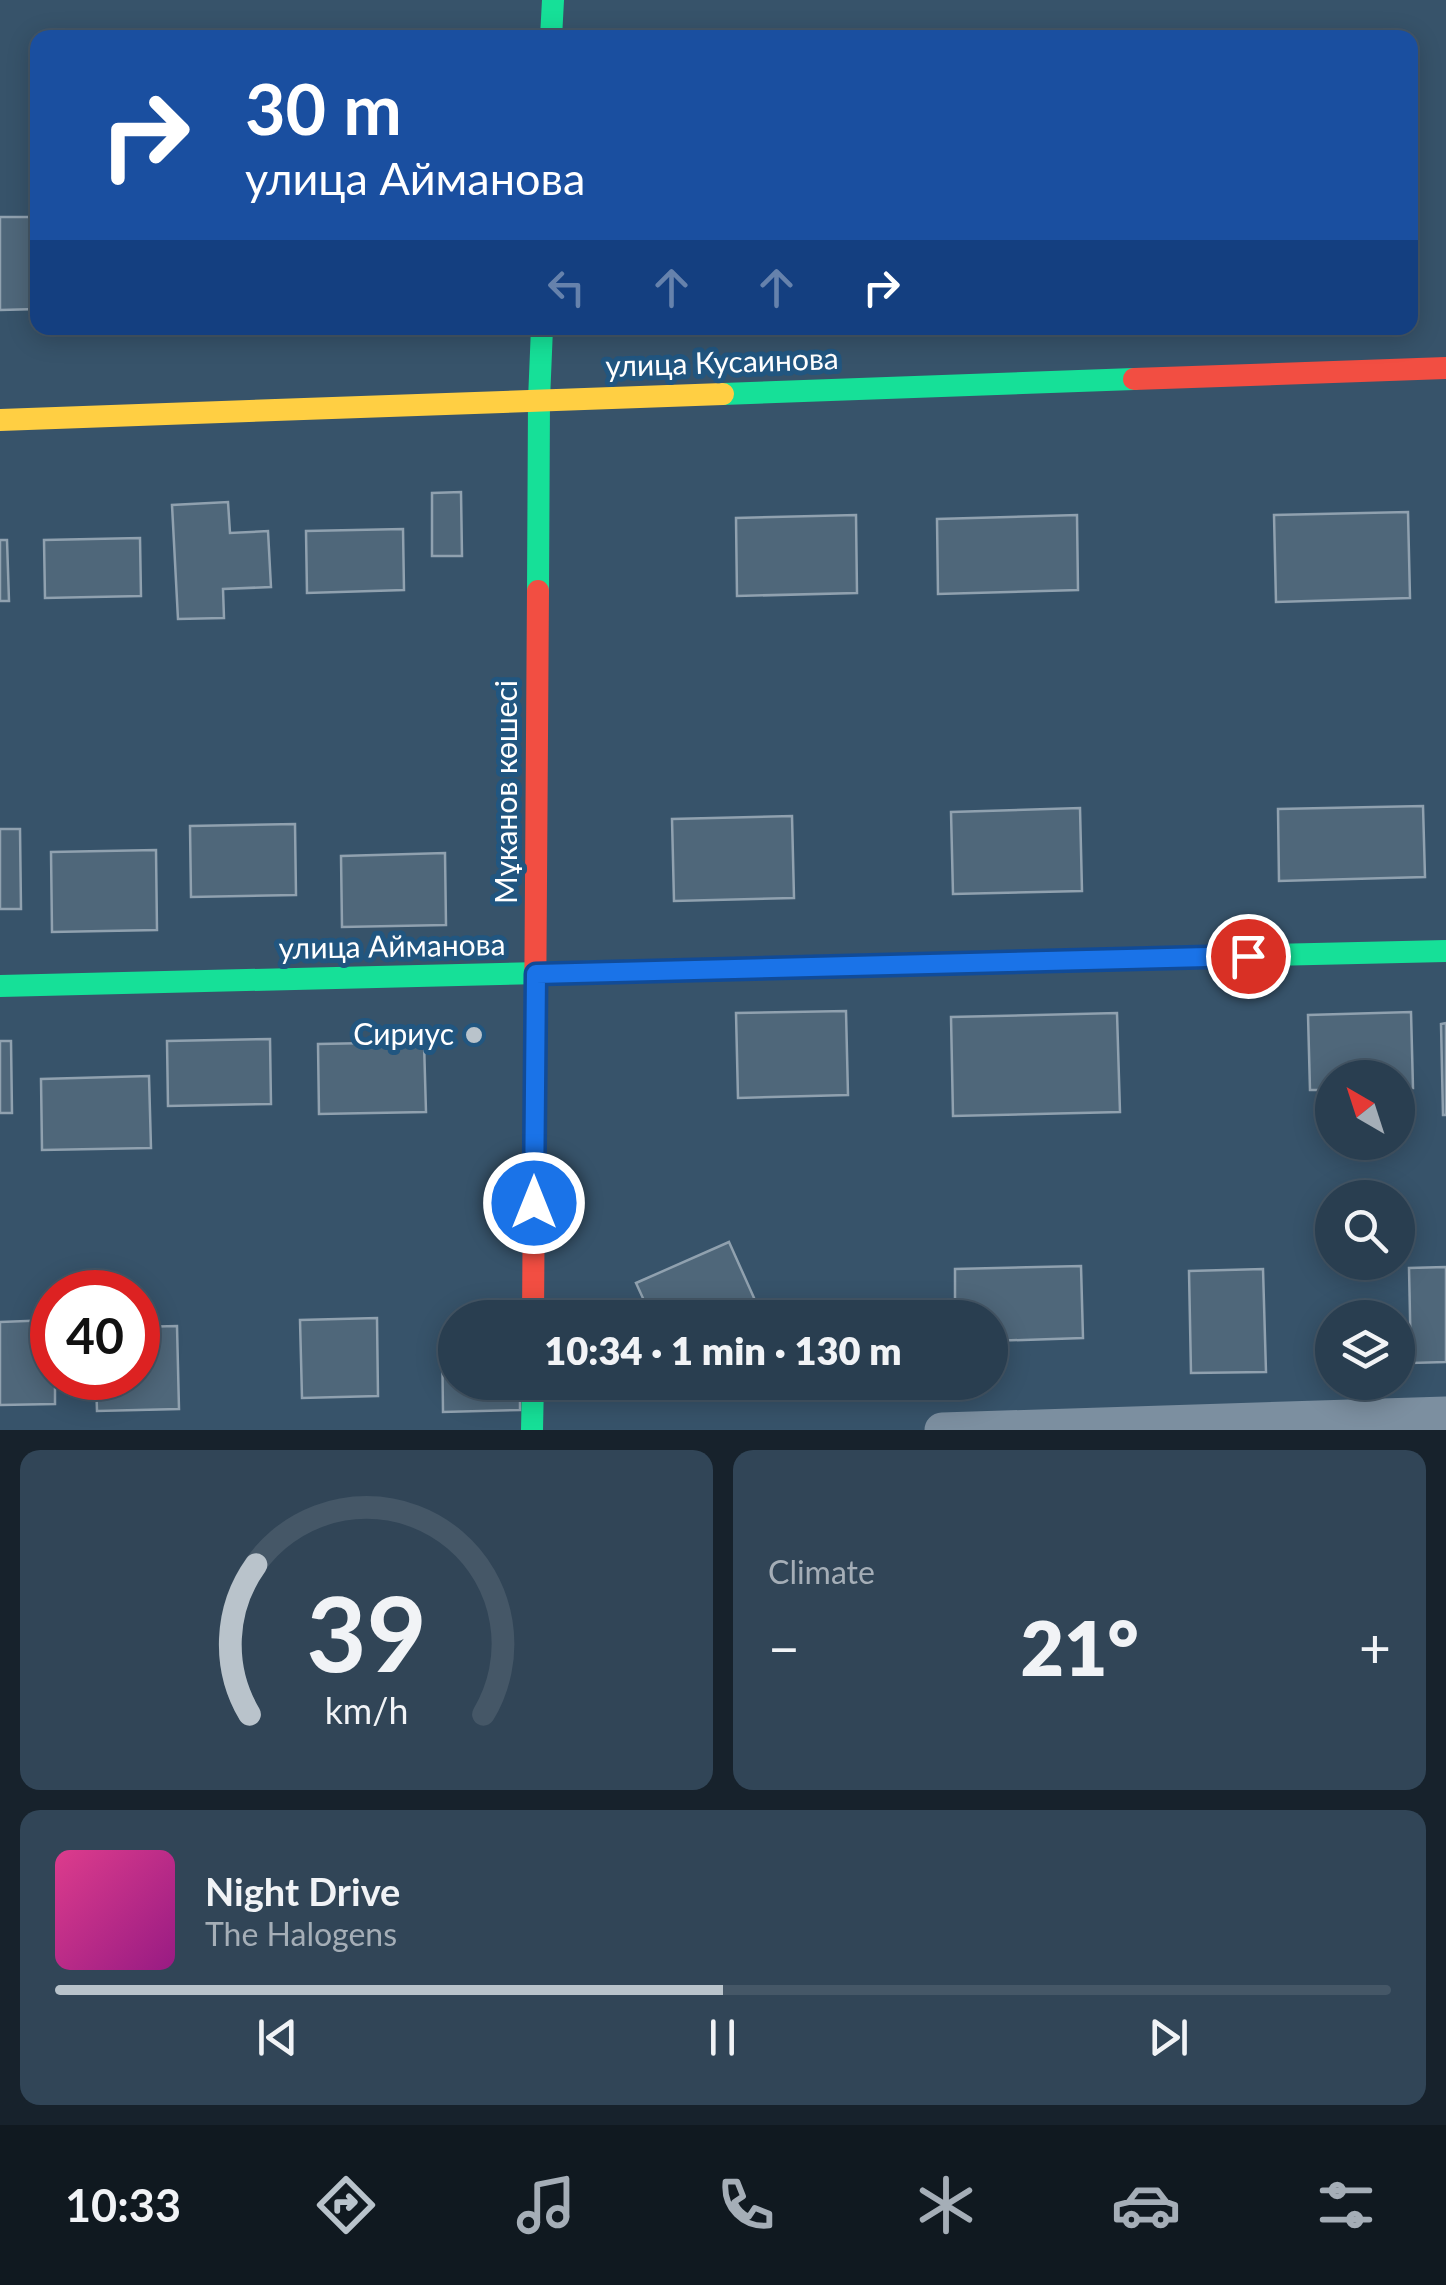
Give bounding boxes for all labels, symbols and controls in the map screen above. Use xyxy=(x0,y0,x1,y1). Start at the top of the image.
text: 30 m xyxy=(245,66,402,150)
icon: right xyxy=(80,70,210,200)
text: улица Айманова xyxy=(245,151,585,205)
icon: left xyxy=(539,260,594,315)
icon: ahead xyxy=(644,260,699,315)
icon: ahead xyxy=(749,260,804,315)
icon: right xyxy=(854,260,909,315)
street label: улица Кусаинова xyxy=(605,339,839,383)
street label: Мұканов көшесі xyxy=(487,680,523,904)
pin xyxy=(1206,914,1291,999)
street label: улица Айманова xyxy=(278,925,506,965)
icon: arrive xyxy=(1221,929,1276,984)
place label: Сириус xyxy=(353,1015,454,1051)
marker: Сириус xyxy=(463,1024,485,1046)
north arrow xyxy=(1315,1060,1415,1160)
map controls xyxy=(1315,1060,1415,1400)
position arrow xyxy=(482,1151,586,1255)
button: search xyxy=(1315,1180,1415,1280)
speed limit sign: 40 xyxy=(30,1270,160,1400)
button: layers xyxy=(1315,1300,1415,1400)
text: 10:34 · 1 min · 130 m xyxy=(544,1327,902,1373)
text: Climate xyxy=(768,1552,875,1591)
text: 39 xyxy=(306,1569,427,1694)
text: 21° xyxy=(1020,1602,1139,1692)
text: − xyxy=(768,1614,800,1680)
text: + xyxy=(1359,1614,1391,1680)
text: km/h xyxy=(325,1689,408,1732)
text: Night Drive xyxy=(205,1868,400,1914)
text: The Halogens xyxy=(205,1914,397,1953)
icon: previous xyxy=(250,2010,305,2065)
icon: pause xyxy=(695,2010,750,2065)
icon: next xyxy=(1141,2010,1196,2065)
icon: directions xyxy=(311,2170,381,2240)
icon: music xyxy=(511,2170,581,2240)
icon: phone xyxy=(711,2170,781,2240)
icon: climate xyxy=(911,2170,981,2240)
icon: car xyxy=(1111,2170,1181,2240)
icon: filters xyxy=(1311,2170,1381,2240)
text: 10:33 xyxy=(65,2178,181,2232)

